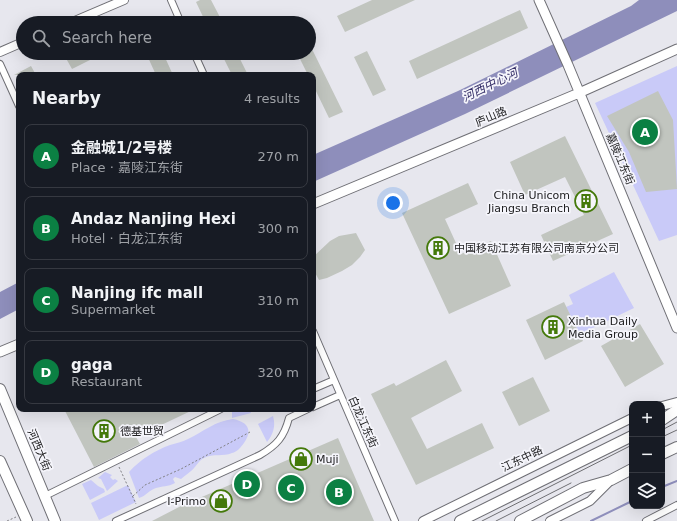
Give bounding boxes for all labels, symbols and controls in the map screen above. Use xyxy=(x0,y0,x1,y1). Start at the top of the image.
search box xyxy=(16,16,316,60)
icon: search xyxy=(30,27,52,49)
text: Search here xyxy=(62,29,152,47)
water label: 河西中心河 xyxy=(460,65,522,104)
text: Nearby xyxy=(32,88,101,108)
text: 4 results xyxy=(244,91,300,106)
street label: 庐山路 xyxy=(473,105,509,129)
pin: A xyxy=(632,117,658,147)
street label: 嘉陵江东街 xyxy=(603,131,637,187)
text: 金融城1/2号楼 xyxy=(71,139,172,157)
text: A xyxy=(41,149,51,164)
text: 270 m xyxy=(257,149,299,164)
text: Place · 嘉陵江东街 xyxy=(71,160,183,175)
building icon: China Unicom Jiangsu Branch xyxy=(573,188,599,214)
place label: China Unicom Jiangsu Branch xyxy=(487,189,570,215)
your location xyxy=(383,193,403,213)
text: Andaz Nanjing Hexi xyxy=(71,210,236,228)
text: B xyxy=(41,221,51,236)
text: 300 m xyxy=(257,221,299,236)
text: Hotel · 白龙江东街 xyxy=(71,231,183,246)
building icon: 中国移动江苏有限公司南京分公司 xyxy=(425,235,451,261)
place label: 中国移动江苏有限公司南京分公司 xyxy=(454,242,619,255)
text: Nanjing ifc mall xyxy=(71,284,203,302)
text: C xyxy=(41,293,51,308)
text: 310 m xyxy=(257,293,299,308)
text: Supermarket xyxy=(71,302,155,317)
building icon: Xinhua Daily Media Group xyxy=(540,314,566,340)
place label: Xinhua Daily Media Group xyxy=(568,315,638,341)
text: gaga xyxy=(71,356,113,374)
text: D xyxy=(41,365,51,380)
text: 320 m xyxy=(257,365,299,380)
text: Restaurant xyxy=(71,374,142,389)
street label: 白龙江东街 xyxy=(346,394,380,450)
map controls xyxy=(629,401,665,509)
button: + xyxy=(629,401,665,437)
building icon: 德基世贸 xyxy=(91,418,117,444)
place label: 德基世贸 xyxy=(120,425,164,438)
street label: 河西大街 xyxy=(24,427,54,473)
button: − xyxy=(629,437,665,473)
street label: 江东中路 xyxy=(499,444,545,474)
shop icon: Muji xyxy=(288,446,314,472)
place label: Muji xyxy=(316,453,339,466)
pin: D xyxy=(234,469,260,499)
pin: C xyxy=(278,473,304,503)
button: layers xyxy=(629,473,665,509)
pin: B xyxy=(326,477,352,507)
shop icon: I-Primo xyxy=(208,488,234,514)
place label: I-Primo xyxy=(167,495,206,508)

